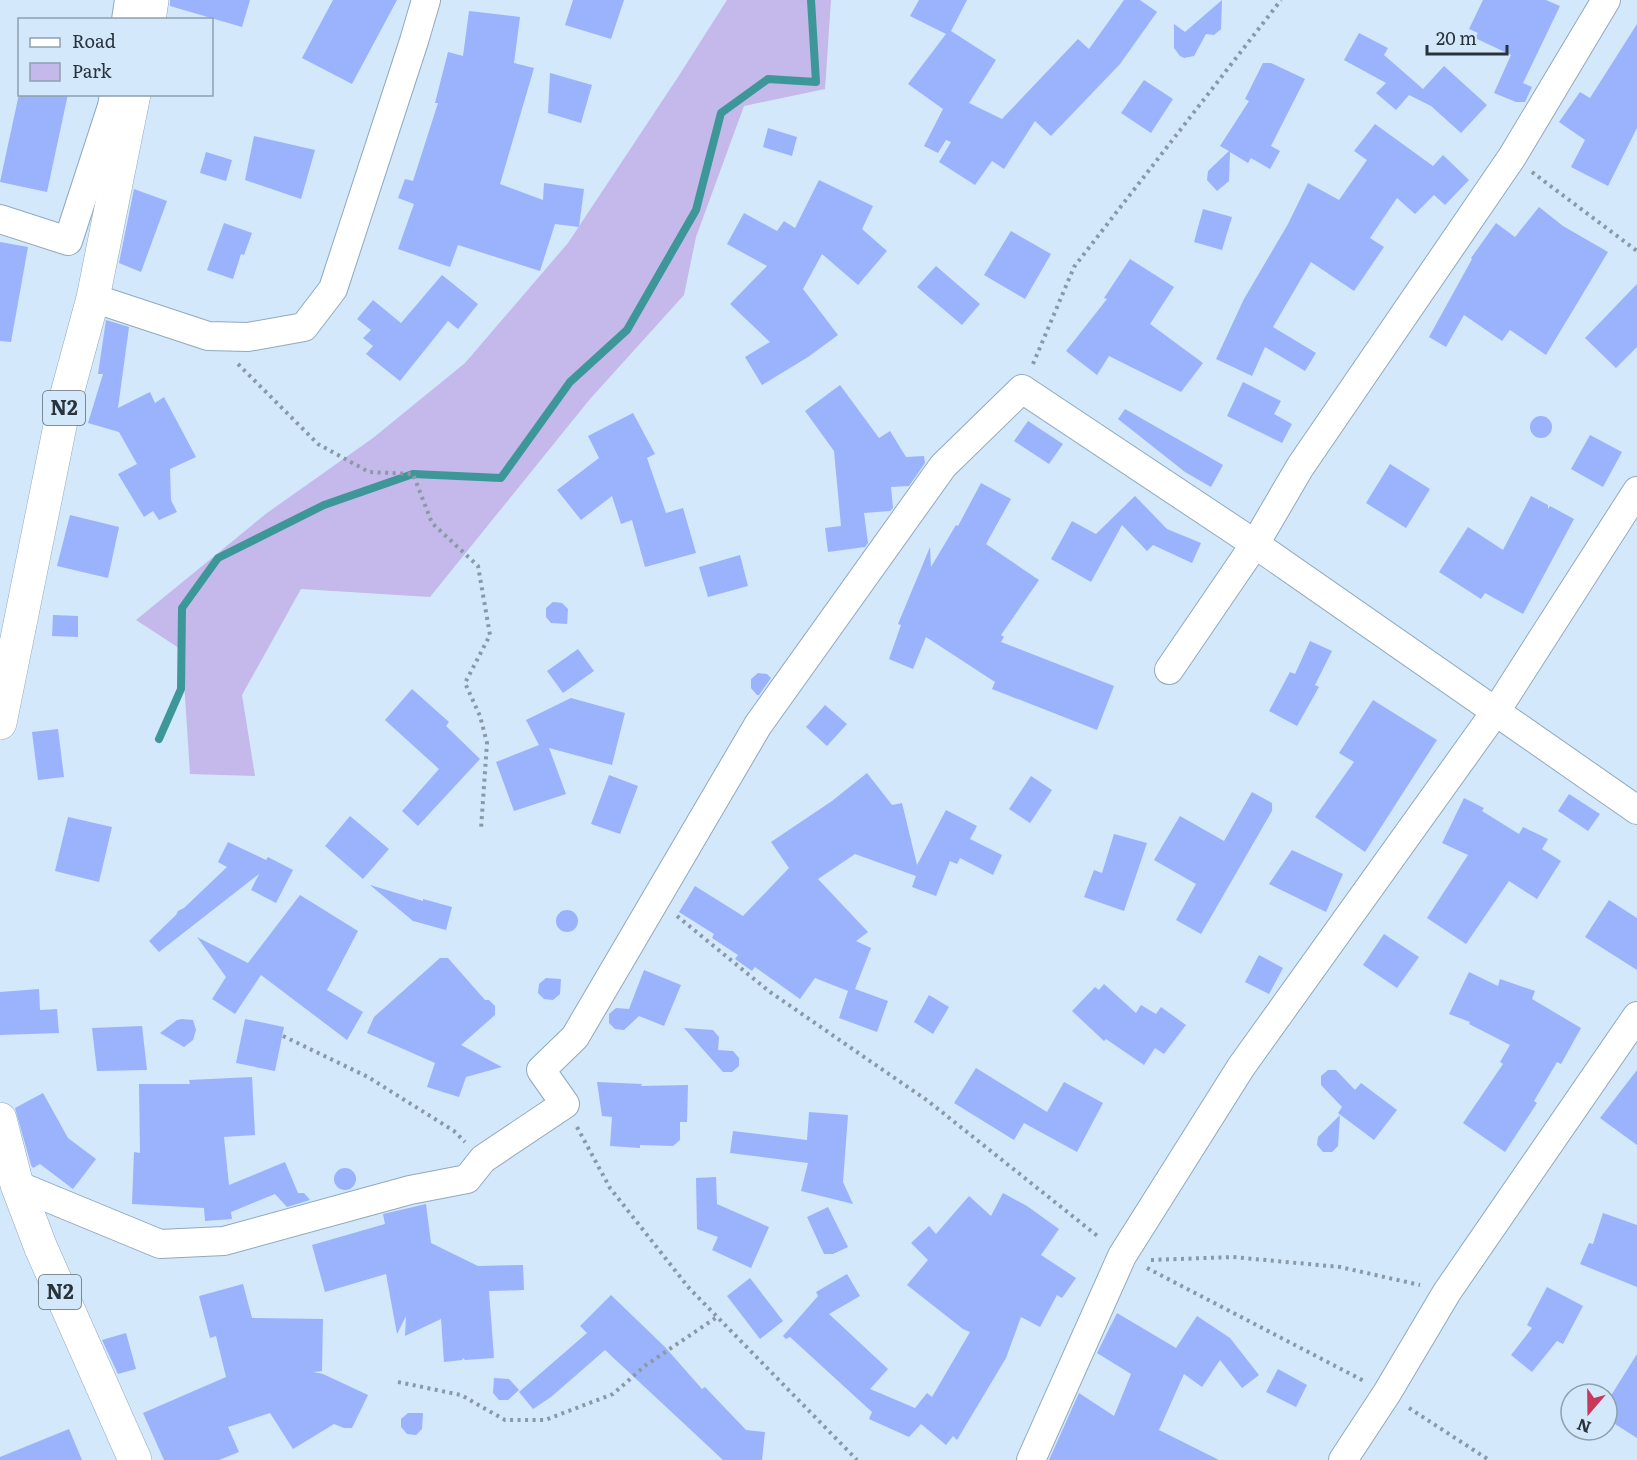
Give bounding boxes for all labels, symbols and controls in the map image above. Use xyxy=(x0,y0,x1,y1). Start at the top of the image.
legend xyxy=(18,18,213,96)
scale bar xyxy=(1427,18,1506,56)
text: 20 m xyxy=(1436,24,1477,51)
text: Road xyxy=(72,27,116,54)
text: Park xyxy=(72,57,113,84)
road number: N2 xyxy=(43,391,85,425)
road number: N2 xyxy=(39,1275,81,1309)
north arrow xyxy=(1559,1382,1619,1442)
text: N xyxy=(1573,1413,1594,1441)

